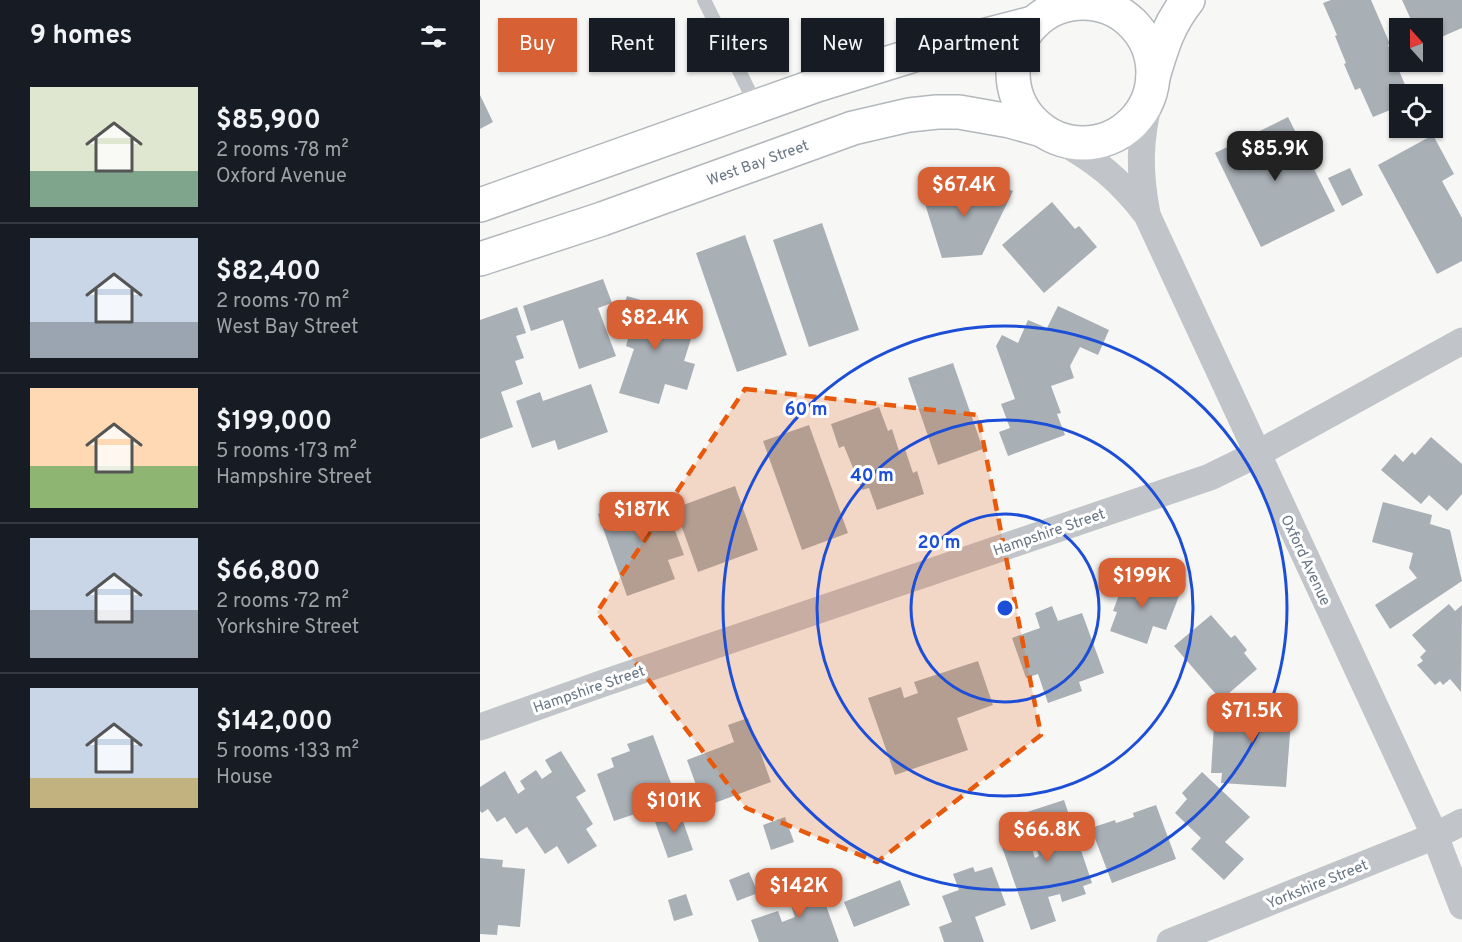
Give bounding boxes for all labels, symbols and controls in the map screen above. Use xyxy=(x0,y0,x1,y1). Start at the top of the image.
chip: Buy xyxy=(498,18,577,72)
chip: Rent xyxy=(589,18,675,72)
chip: Filters xyxy=(687,18,789,72)
chip: New xyxy=(801,18,884,72)
chip: Apartment xyxy=(896,18,1040,72)
north arrow xyxy=(1389,18,1443,72)
map controls xyxy=(1389,18,1443,138)
text: 9 homes xyxy=(30,20,132,53)
icon: filters xyxy=(417,20,450,53)
button: locate xyxy=(1389,84,1443,138)
text: $85,900 xyxy=(216,105,321,138)
icon: home xyxy=(78,111,150,183)
pin: $85.9K xyxy=(1226,131,1324,182)
street label: West Bay Street xyxy=(705,137,812,191)
text: $85.9K xyxy=(1241,137,1309,163)
text: 2 rooms · 78 m² xyxy=(216,138,349,164)
text: Oxford Avenue xyxy=(216,164,347,190)
pin: $67.4K xyxy=(915,167,1013,218)
text: $67.4K xyxy=(932,173,996,199)
text: $82,400 xyxy=(216,256,321,289)
icon: home xyxy=(78,262,150,334)
text: 2 rooms · 70 m² xyxy=(216,289,349,315)
pin: $82.4K xyxy=(606,300,704,351)
text: $82.4K xyxy=(621,306,689,332)
text: West Bay Street xyxy=(216,315,359,341)
text: 60 m xyxy=(784,399,828,422)
text: $199,000 xyxy=(216,406,332,439)
icon: home xyxy=(78,412,150,484)
text: 5 rooms · 173 m² xyxy=(216,439,357,465)
text: Hampshire Street xyxy=(216,465,372,491)
text: 40 m xyxy=(850,465,894,488)
pin: $187K xyxy=(600,492,684,543)
text: $187K xyxy=(613,498,671,524)
street label: Hampshire Street xyxy=(991,505,1108,561)
street label: Oxford Avenue xyxy=(1275,512,1334,609)
text: 20 m xyxy=(917,532,961,555)
text: $66,800 xyxy=(216,556,320,589)
pin: $199K xyxy=(1100,558,1184,609)
icon: home xyxy=(78,562,150,634)
text: $199K xyxy=(1113,564,1171,590)
text: 2 rooms · 72 m² xyxy=(216,589,349,615)
centre of rings xyxy=(995,598,1015,618)
text: Yorkshire Street xyxy=(216,615,359,641)
street label: Hampshire Street xyxy=(531,662,648,718)
pin: $71.5K xyxy=(1203,693,1301,744)
text: $71.5K xyxy=(1221,699,1283,725)
text: $142,000 xyxy=(216,706,333,739)
icon: home xyxy=(78,712,150,784)
text: 5 rooms · 133 m² xyxy=(216,739,359,765)
text: House xyxy=(216,765,272,791)
pin: $101K xyxy=(632,783,716,834)
text: $101K xyxy=(646,789,702,815)
pin: $66.8K xyxy=(998,812,1096,863)
text: $66.8K xyxy=(1013,818,1081,844)
street label: Yorkshire Street xyxy=(1264,856,1371,914)
pin: $142K xyxy=(757,868,841,919)
text: $142K xyxy=(769,874,829,900)

